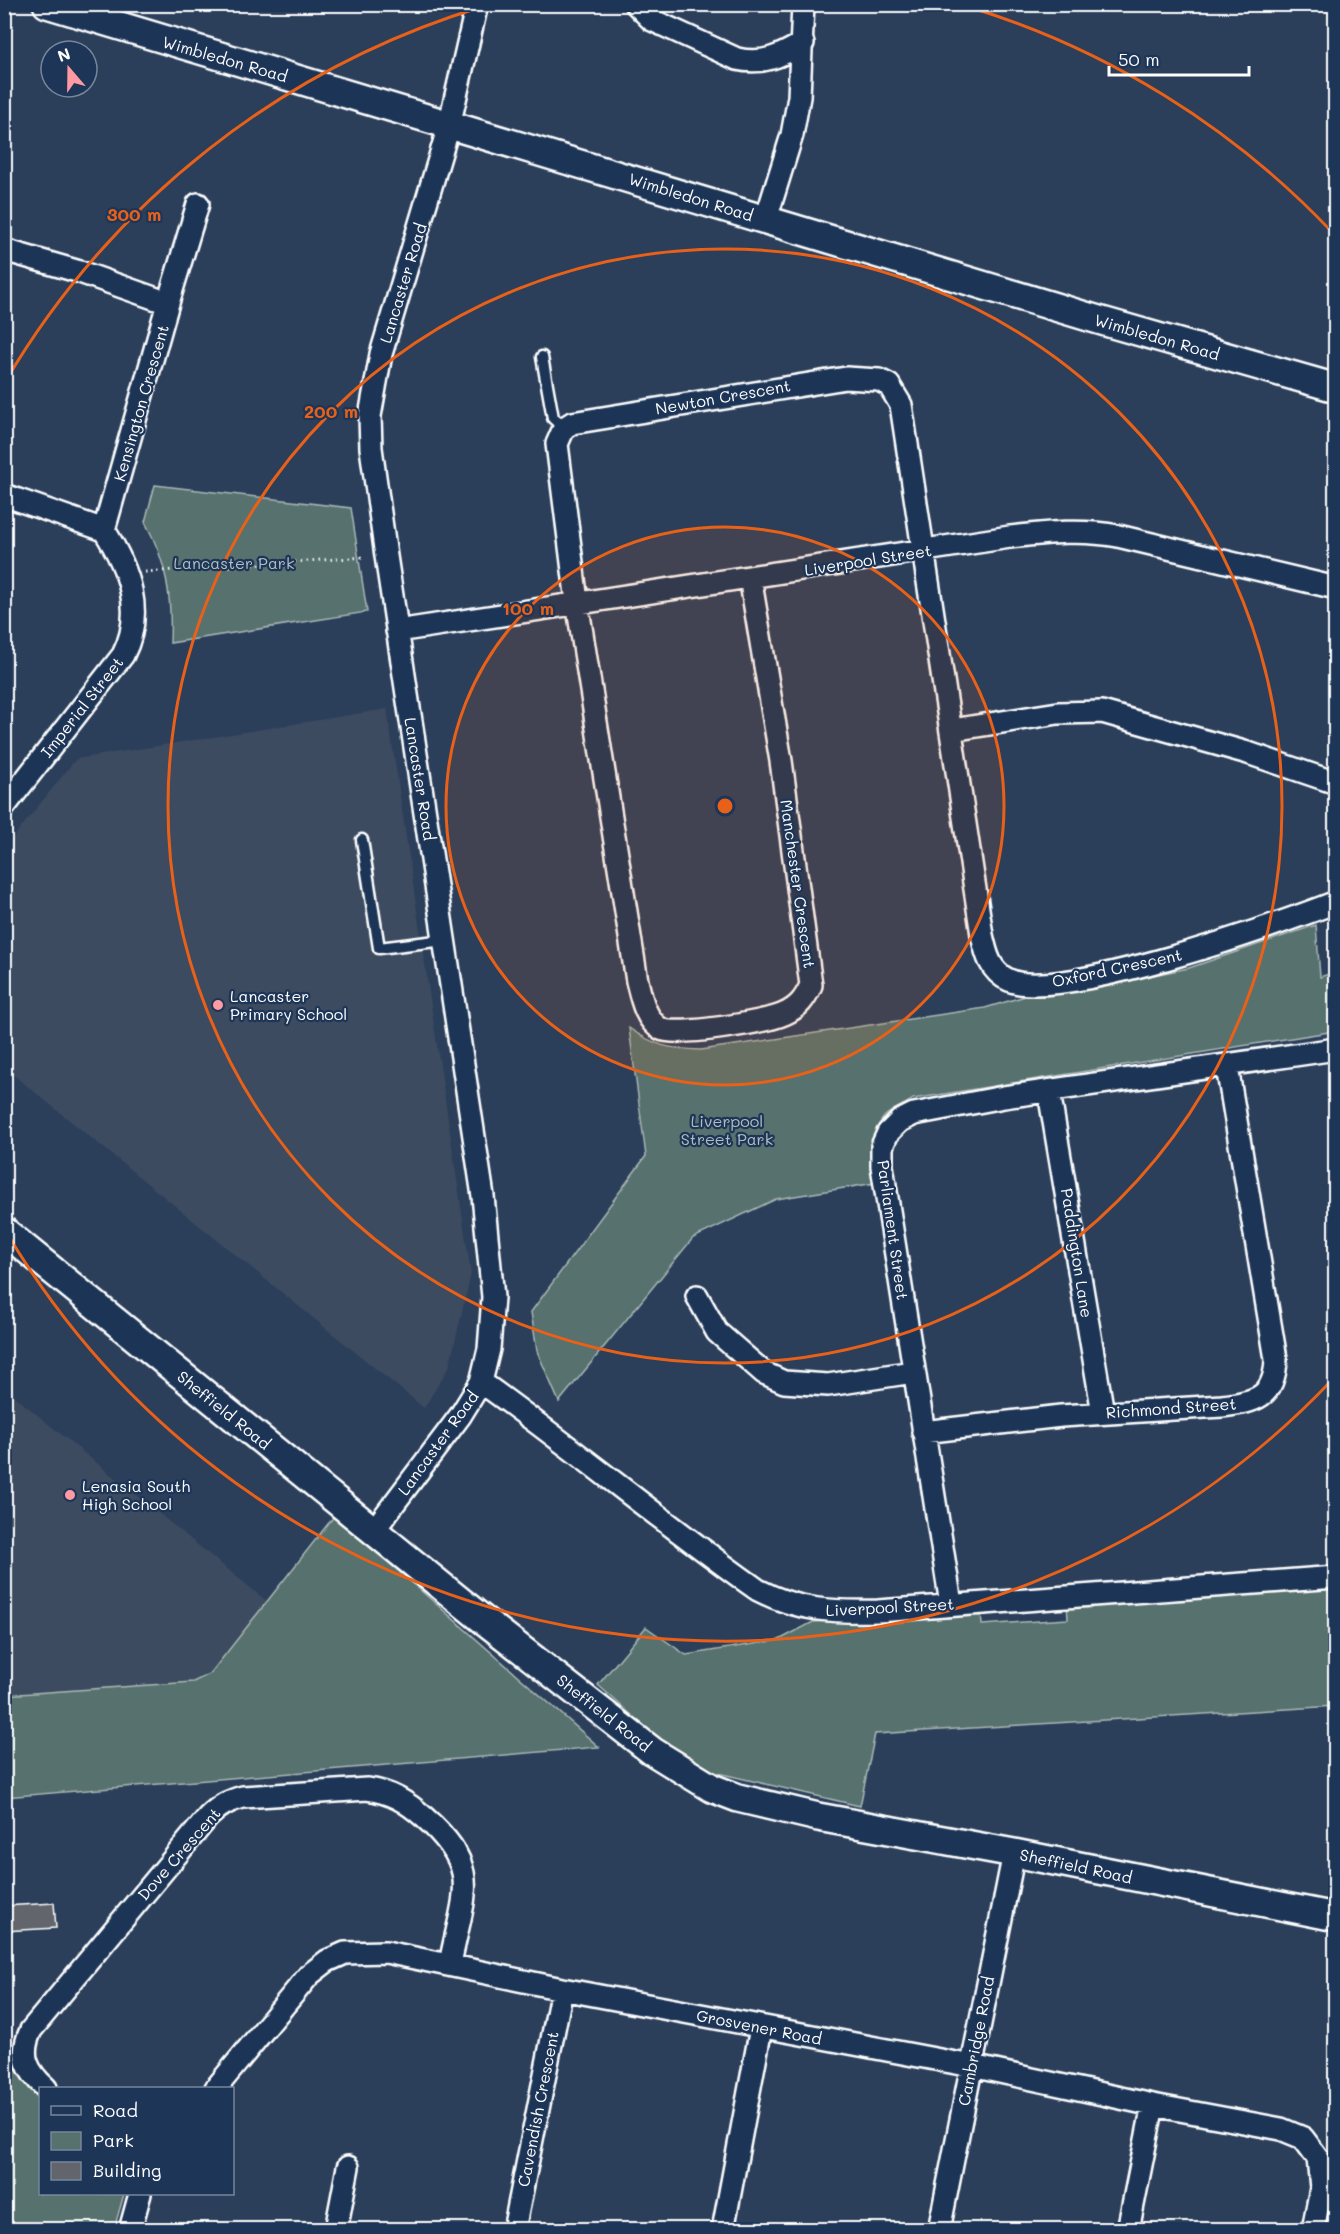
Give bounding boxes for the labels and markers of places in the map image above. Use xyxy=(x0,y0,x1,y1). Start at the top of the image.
centre of rings xyxy=(715,796,735,816)
place label: Lancaster Primary School xyxy=(230,985,347,1024)
marker: Lancaster Primary School xyxy=(211,998,225,1012)
place label: Lenasia South High School xyxy=(82,1475,190,1514)
marker: Lenasia South High School xyxy=(63,1488,77,1502)

